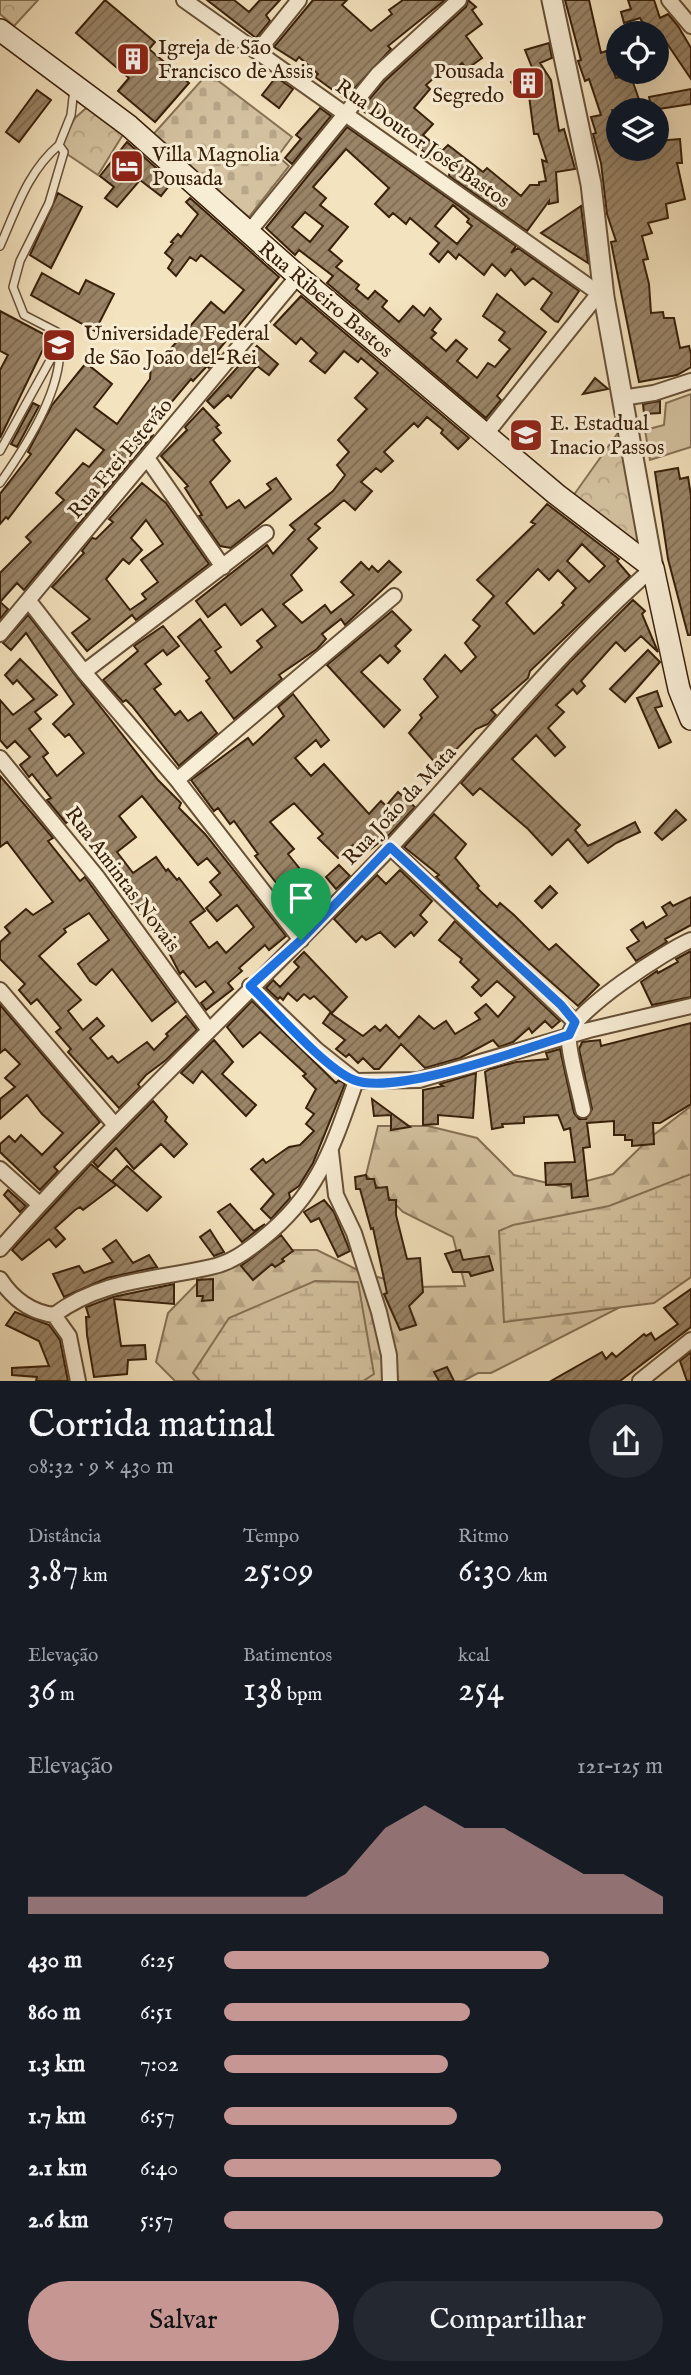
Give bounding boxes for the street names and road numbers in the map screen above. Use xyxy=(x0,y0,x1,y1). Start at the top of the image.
street label: Rua Doutor José Bastos xyxy=(330,74,515,215)
street label: Rua Ribeiro Bastos xyxy=(252,236,398,365)
street label: Rua Frei Estevão xyxy=(63,393,180,525)
street label: Rua João da Mata xyxy=(337,740,463,872)
street label: Rua Amintas Novais xyxy=(58,802,186,958)

